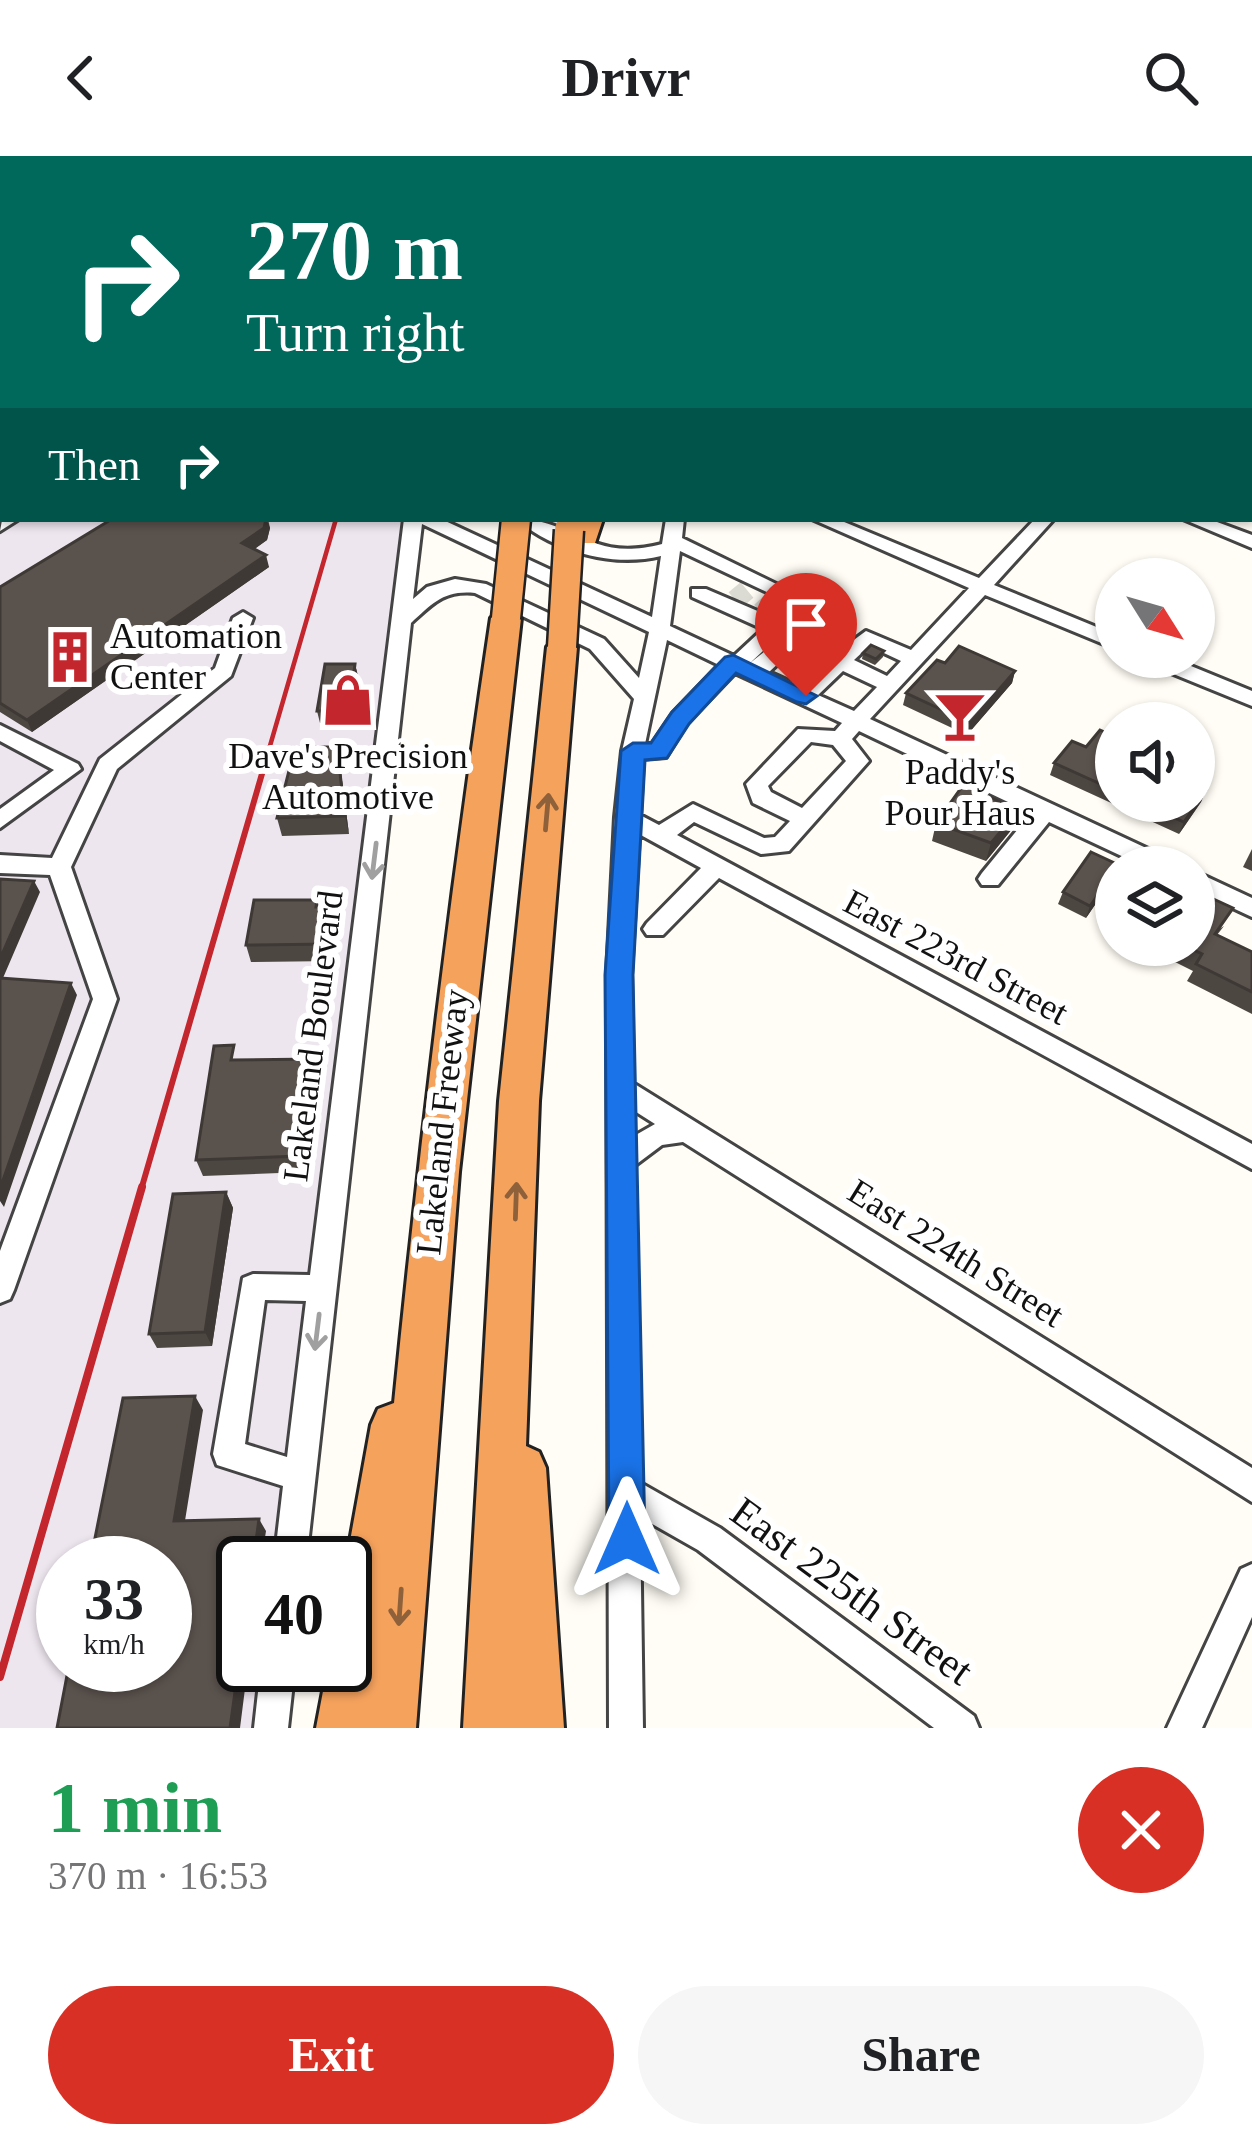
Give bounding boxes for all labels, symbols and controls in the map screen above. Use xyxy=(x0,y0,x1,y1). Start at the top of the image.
icon: back xyxy=(48,45,114,111)
icon: search xyxy=(1138,45,1204,111)
text: Drivr xyxy=(562,48,690,108)
icon: right xyxy=(48,204,204,360)
text: 270 m xyxy=(246,204,463,297)
text: Turn right xyxy=(246,303,465,363)
icon: right xyxy=(164,432,230,498)
text: Then xyxy=(48,440,140,490)
north arrow xyxy=(1095,558,1215,678)
map controls xyxy=(1095,558,1215,966)
pin xyxy=(755,573,857,696)
icon: arrive xyxy=(773,591,839,657)
place label: Automation Center xyxy=(110,616,282,697)
building icon: Automation Center xyxy=(41,628,99,686)
shop icon: Dave's Precision Automotive xyxy=(319,671,377,729)
bar icon: Paddy's Pour Haus xyxy=(931,687,989,745)
button: sound xyxy=(1095,702,1215,822)
place label: Dave's Precision Automotive xyxy=(228,736,468,817)
place label: Paddy's Pour Haus xyxy=(885,752,1036,833)
one-way arrow xyxy=(536,793,559,832)
one-way arrow xyxy=(362,841,384,880)
button: layers xyxy=(1095,846,1215,966)
street label: East 223rd Street xyxy=(837,881,1075,1033)
street label: Lakeland Boulevard xyxy=(275,888,351,1184)
street label: Lakeland Freeway xyxy=(408,987,476,1257)
street label: East 224th Street xyxy=(841,1171,1071,1335)
one-way arrow xyxy=(504,1182,527,1221)
one-way arrow xyxy=(306,1312,328,1351)
position arrow xyxy=(564,1476,690,1602)
street label: East 225th Street xyxy=(722,1488,982,1694)
speed limit sign: 40 xyxy=(216,1536,372,1692)
text: 33 xyxy=(84,1566,144,1632)
one-way arrow xyxy=(388,1587,411,1626)
text: km/h xyxy=(83,1627,145,1660)
button: close xyxy=(1078,1767,1204,1893)
text: 1 min xyxy=(48,1768,222,1848)
text: 370 m · 16:53 xyxy=(48,1854,268,1897)
button: Exit xyxy=(48,1986,614,2124)
button: Share xyxy=(638,1986,1204,2124)

